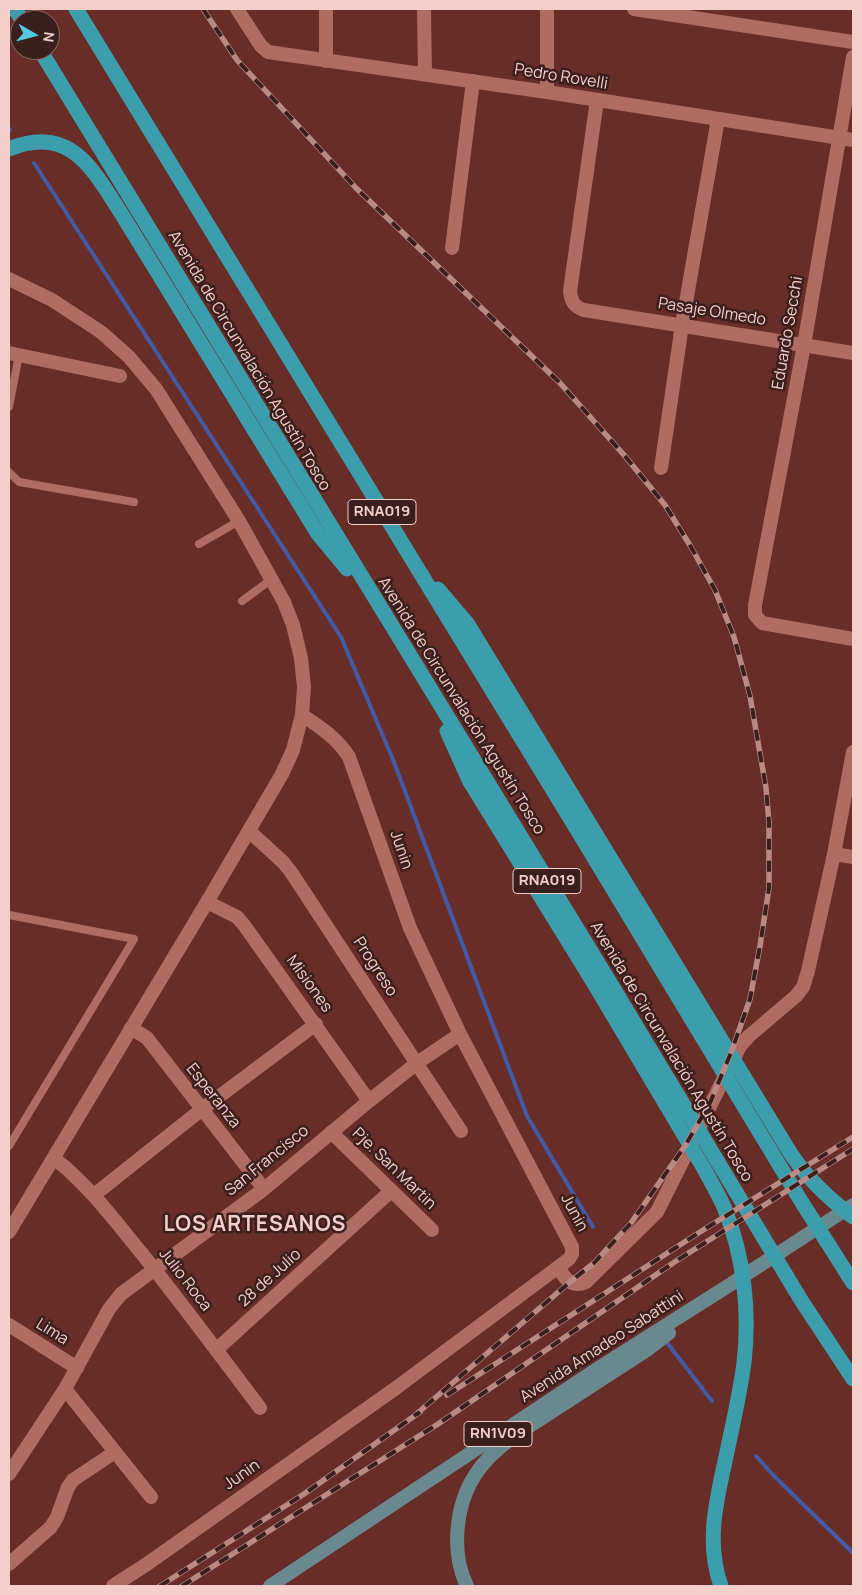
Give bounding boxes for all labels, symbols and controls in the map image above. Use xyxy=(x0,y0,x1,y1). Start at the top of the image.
north arrow xyxy=(10,10,60,60)
text: N xyxy=(39,31,59,43)
street label: Pedro Rovelli xyxy=(513,60,609,94)
street label: Avenida de Circunvalación Agustín Tosco xyxy=(163,227,335,495)
street label: Eduardo Secchi xyxy=(769,275,807,391)
street label: Pasaje Olmedo xyxy=(657,294,767,330)
road number: RNA019 xyxy=(348,500,416,524)
street label: Avenida de Circunvalación Agustín Tosco xyxy=(373,574,549,838)
street label: Junin xyxy=(385,828,417,872)
road number: RNA019 xyxy=(513,868,581,894)
street label: Avenida de Circunvalación Agustín Tosco xyxy=(585,918,757,1186)
street label: Progreso xyxy=(349,934,401,1000)
street label: Misiones xyxy=(282,952,336,1016)
street label: Esperanza xyxy=(182,1060,244,1132)
street label: San Francisco xyxy=(221,1121,313,1201)
street label: Pje. San Martin xyxy=(348,1124,440,1214)
street label: Junin xyxy=(556,1191,592,1235)
district label: LOS ARTESANOS xyxy=(162,1212,348,1238)
street label: Julio Roca xyxy=(155,1245,215,1315)
street label: 28 de Julio xyxy=(235,1245,305,1311)
street label: Avenida Amadeo Sabattini xyxy=(517,1287,687,1407)
street label: Lima xyxy=(32,1315,72,1349)
road number: RN1V09 xyxy=(464,1422,532,1446)
street label: Junin xyxy=(220,1456,264,1494)

